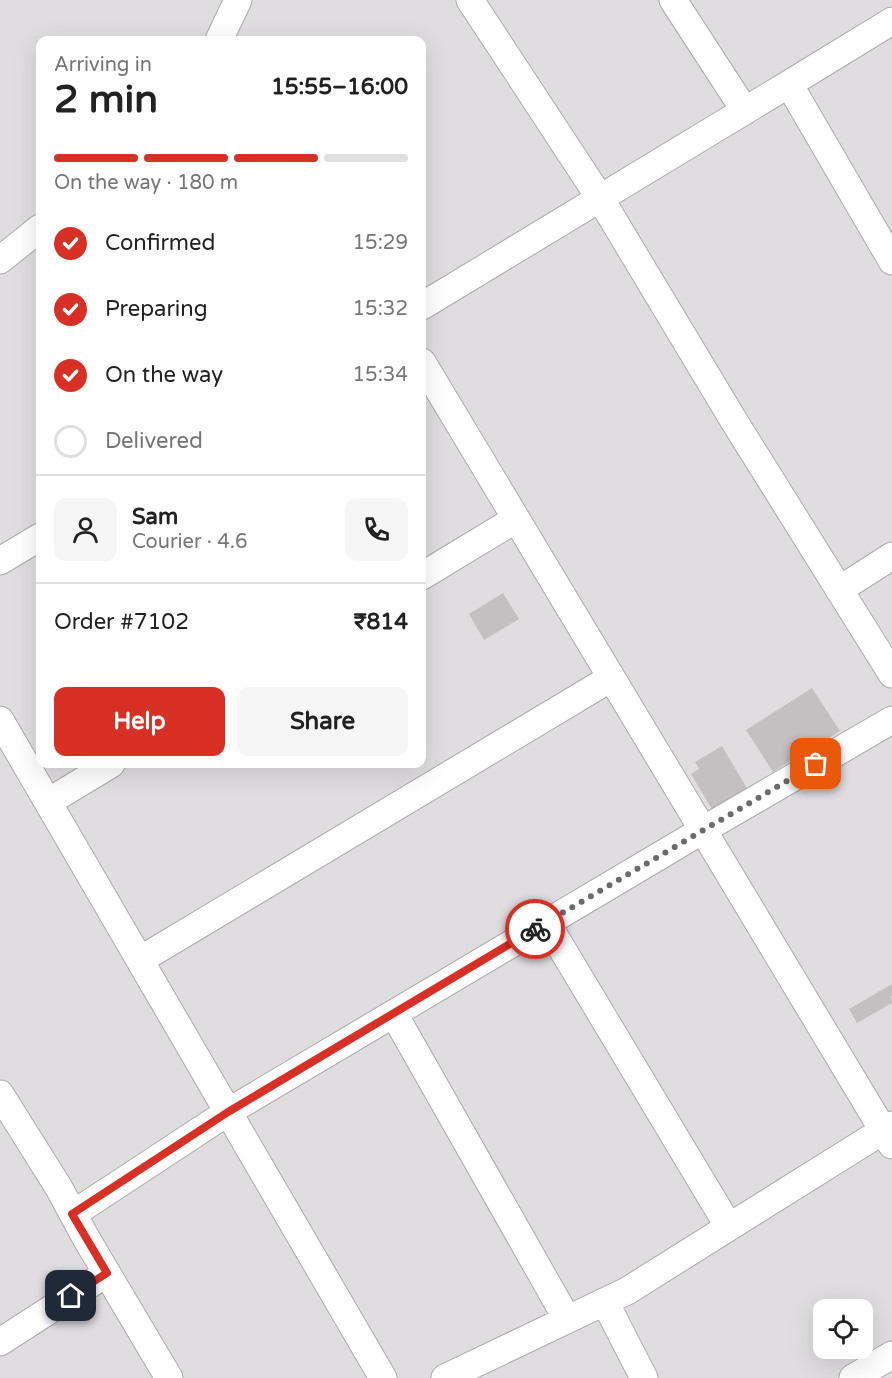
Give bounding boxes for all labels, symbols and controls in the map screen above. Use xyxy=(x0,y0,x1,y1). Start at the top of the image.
text: Arriving in xyxy=(54,53,152,77)
text: 15:55–16:00 xyxy=(271,74,408,100)
text: 2 min xyxy=(54,76,158,123)
text: On the way · 180 m xyxy=(54,171,238,195)
icon: check xyxy=(54,227,87,260)
text: Confirmed xyxy=(105,230,215,256)
text: 15:29 xyxy=(353,231,408,255)
icon: check xyxy=(54,293,87,326)
text: Preparing xyxy=(105,296,208,322)
text: 15:32 xyxy=(353,297,408,321)
icon: check xyxy=(54,359,87,392)
text: On the way xyxy=(105,362,223,388)
text: 15:34 xyxy=(353,363,408,387)
text: Delivered xyxy=(105,428,203,454)
button: person xyxy=(54,498,117,561)
button: phone xyxy=(345,498,408,561)
text: Sam xyxy=(132,504,178,530)
text: Courier · 4.6 xyxy=(132,530,247,554)
text: Order #7102 xyxy=(54,609,189,635)
text: ₹814 xyxy=(354,609,408,635)
button: Help xyxy=(54,687,225,756)
button: Share xyxy=(237,687,408,756)
pin xyxy=(790,738,841,789)
icon: bag xyxy=(799,747,832,780)
courier xyxy=(505,899,565,959)
icon: bike xyxy=(519,913,552,946)
pin xyxy=(45,1270,96,1321)
icon: home xyxy=(54,1279,87,1312)
map controls xyxy=(813,1299,873,1359)
button: locate xyxy=(813,1299,873,1359)

